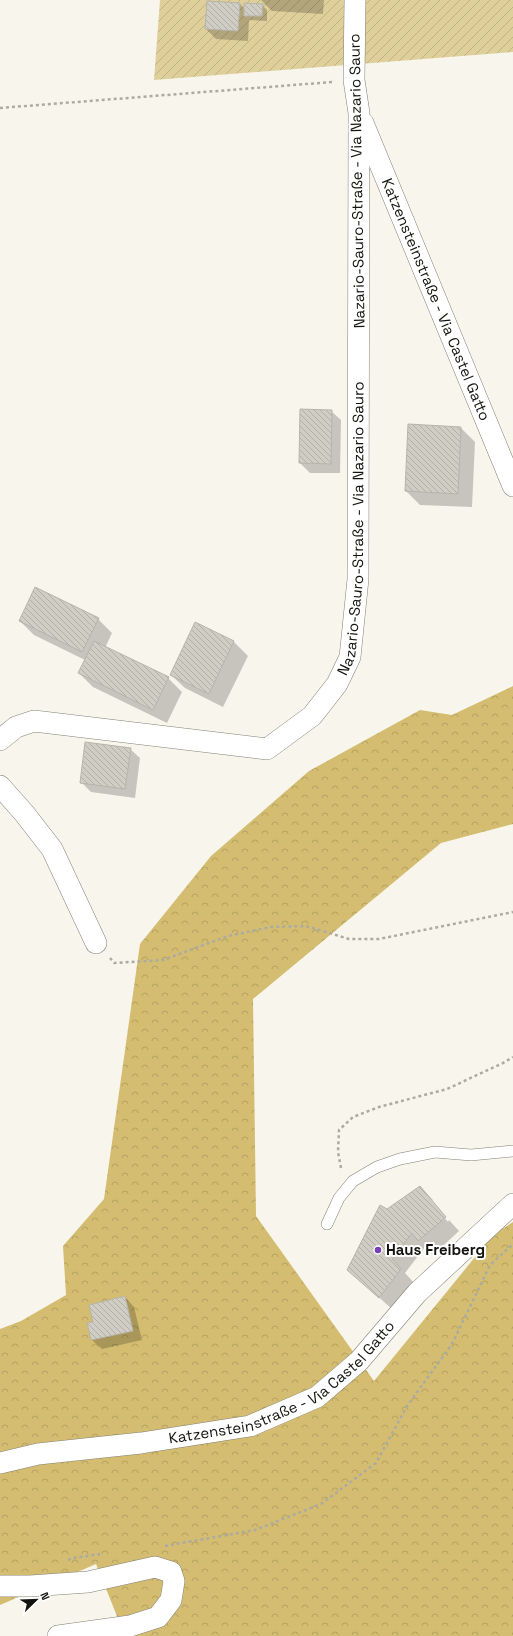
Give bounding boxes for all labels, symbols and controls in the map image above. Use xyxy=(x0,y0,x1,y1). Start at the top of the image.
street label: Nazario-Sauro-Straße - Via Nazario Sauro xyxy=(344,33,369,329)
street label: Katzensteinstraße - Via Castel Gatto xyxy=(378,175,495,423)
street label: Nazario-Sauro-Straße - Via Nazario Sauro xyxy=(333,381,367,678)
place label: Haus Freiberg xyxy=(386,1240,485,1259)
marker: Haus Freiberg xyxy=(373,1245,383,1255)
street label: Katzensteinstraße - Via Castel Gatto xyxy=(167,1316,398,1448)
north arrow xyxy=(16,1580,56,1620)
text: N xyxy=(37,1590,53,1602)

